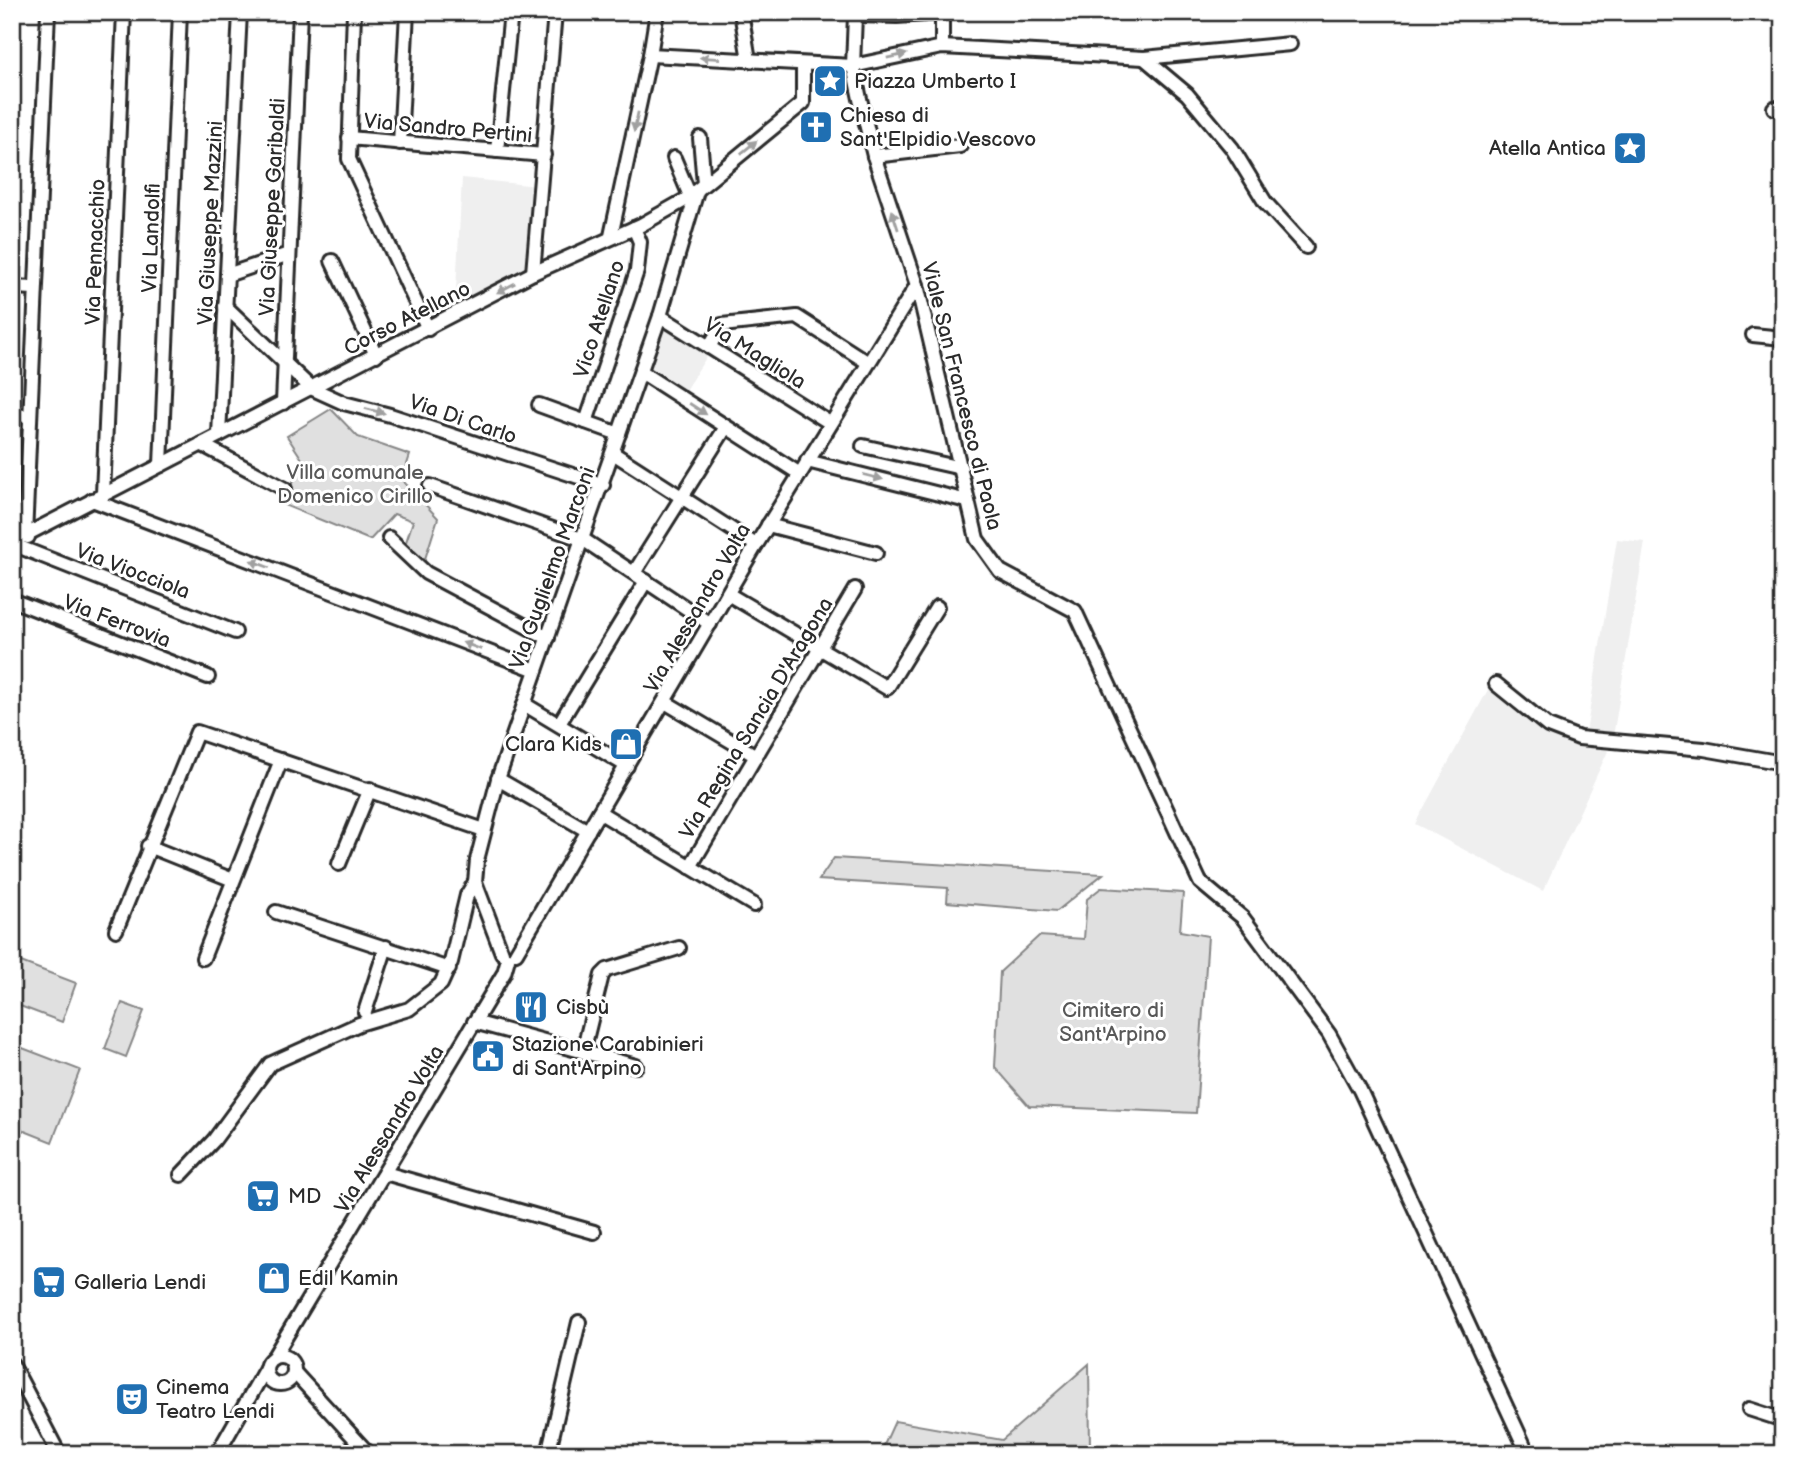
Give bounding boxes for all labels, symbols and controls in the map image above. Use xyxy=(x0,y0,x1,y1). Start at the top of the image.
one-way arrow xyxy=(886,51,908,62)
one-way arrow xyxy=(699,53,721,64)
place icon: Piazza Umberto I xyxy=(811,62,849,100)
place label: Piazza Umberto I xyxy=(854,69,1016,94)
street label: Via Giuseppe Garibaldi xyxy=(254,97,291,317)
place label: Chiesa di Sant'Elpidio Vescovo xyxy=(840,103,1036,152)
church icon: Chiesa di Sant'Elpidio Vescovo xyxy=(797,108,835,146)
street label: Via Sandro Pertini xyxy=(363,109,533,148)
one-way arrow xyxy=(630,111,641,133)
street label: Via Giuseppe Mazzini xyxy=(193,120,228,326)
place icon: Atella Antica xyxy=(1611,129,1649,167)
place label: Atella Antica xyxy=(1489,136,1606,161)
one-way arrow xyxy=(741,140,758,155)
street label: Via Pennacchio xyxy=(80,178,111,326)
street label: Via Landolfi xyxy=(137,183,166,293)
one-way arrow xyxy=(890,210,900,231)
street label: Vico Atellano xyxy=(569,257,630,381)
street label: Viale San Francesco di Paola xyxy=(916,259,1007,533)
street label: Corso Atellano xyxy=(340,276,475,361)
one-way arrow xyxy=(496,282,515,294)
street label: Via Magliola xyxy=(699,312,810,395)
street label: Via Di Carlo xyxy=(406,389,520,450)
one-way arrow xyxy=(688,403,708,416)
one-way arrow xyxy=(365,406,387,417)
park label: Villa comunale Domenico Cirillo xyxy=(277,460,433,509)
street label: Via Guglielmo Marconi xyxy=(504,463,601,673)
one-way arrow xyxy=(862,472,884,483)
street label: Via Alessandro Volta xyxy=(639,519,756,697)
street label: Via Viocciola xyxy=(72,538,193,605)
one-way arrow xyxy=(249,558,270,569)
street label: Via Ferrovia xyxy=(59,590,174,653)
street label: Via Regina Sancia D'Aragona xyxy=(674,593,839,844)
one-way arrow xyxy=(462,640,483,651)
shop icon: Clara Kids xyxy=(607,725,645,763)
place label: Clara Kids xyxy=(505,732,602,757)
restaurant icon: Cisbù xyxy=(512,988,550,1026)
place label: Cisbù xyxy=(556,995,609,1020)
park label: Cimitero di Sant'Arpino xyxy=(1059,998,1167,1047)
place label: Stazione Carabinieri di Sant'Arpino xyxy=(512,1032,704,1081)
public building icon: Stazione Carabinieri di Sant'Arpino xyxy=(469,1037,507,1075)
street label: Via Alessandro Volta xyxy=(329,1041,449,1218)
supermarket icon: MD xyxy=(244,1177,282,1215)
place label: MD xyxy=(288,1184,321,1209)
shop icon: Edil Kamin xyxy=(255,1259,293,1297)
supermarket icon: Galleria Lendi xyxy=(30,1263,68,1301)
place label: Edil Kamin xyxy=(298,1266,398,1291)
place label: Galleria Lendi xyxy=(74,1270,206,1295)
place label: Cinema Teatro Lendi xyxy=(156,1375,275,1424)
theatre icon: Cinema Teatro Lendi xyxy=(113,1380,151,1418)

